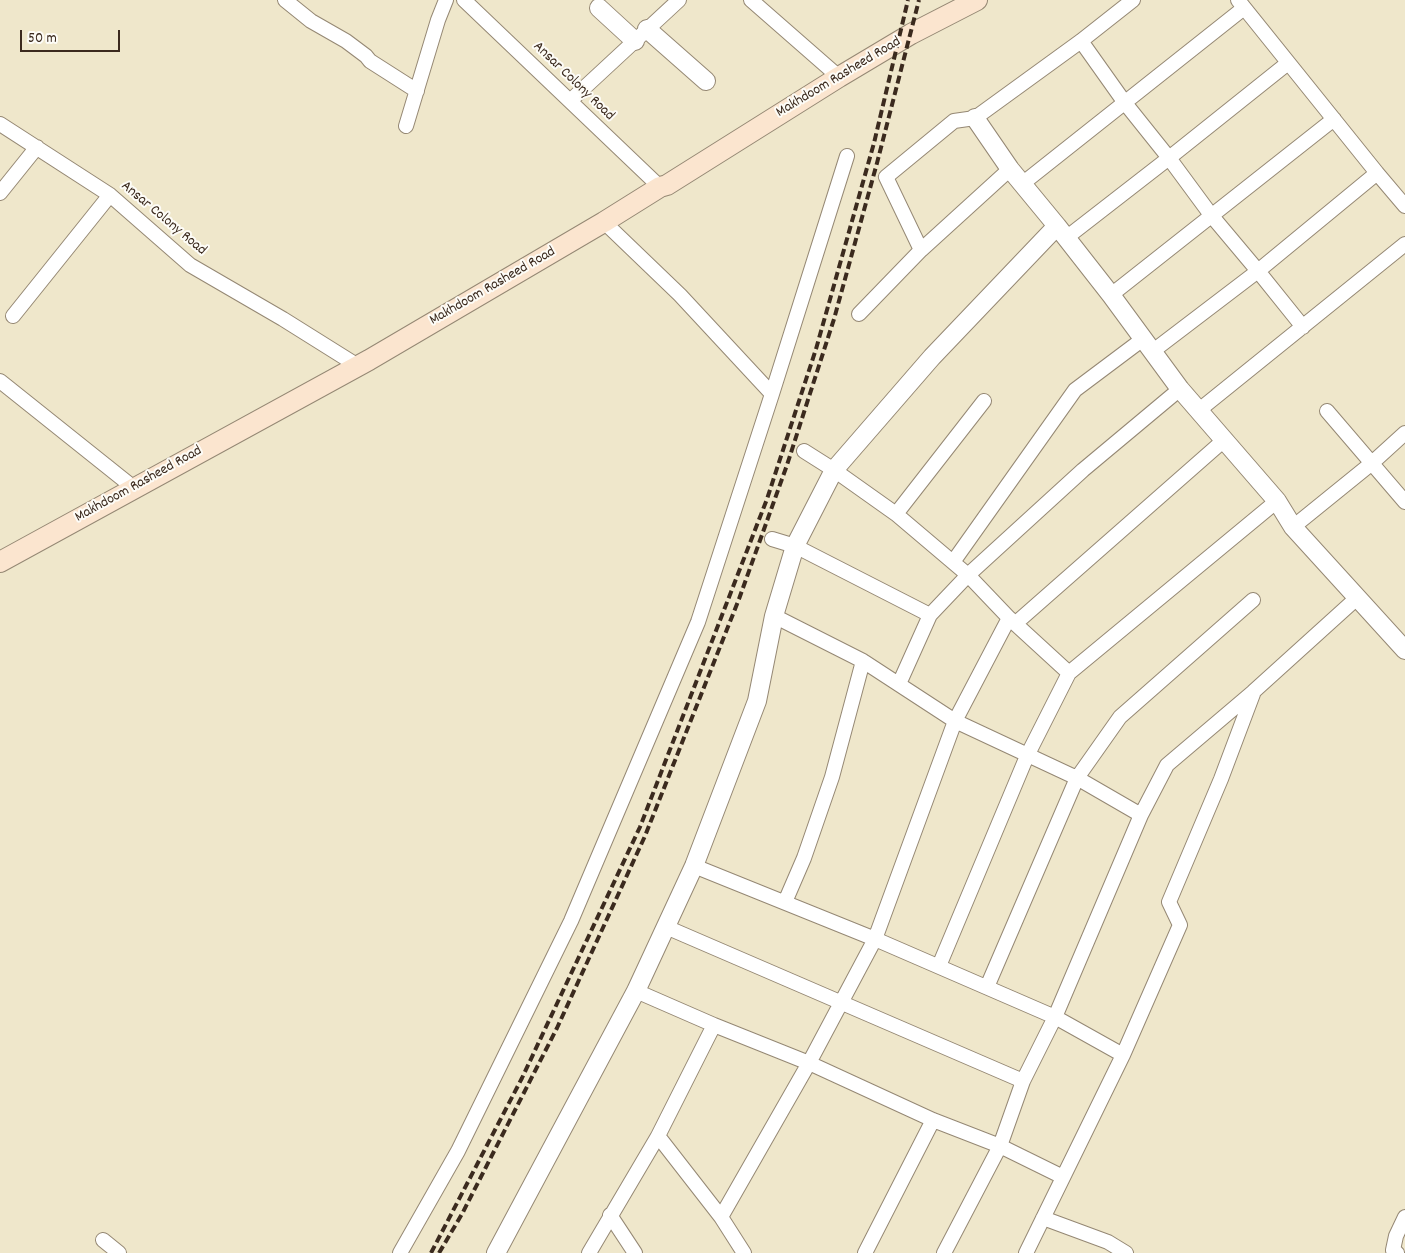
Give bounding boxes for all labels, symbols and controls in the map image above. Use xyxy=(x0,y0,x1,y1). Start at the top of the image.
scale bar xyxy=(22,20,122,52)
text: 50 m xyxy=(28,28,57,50)
street label: Makhdoom Rasheed Road xyxy=(773,34,905,122)
street label: Ansar Colony Road xyxy=(529,39,617,125)
street label: Ansar Colony Road xyxy=(117,178,209,260)
street label: Makhdoom Rasheed Road xyxy=(427,244,559,330)
street label: Makhdoom Rasheed Road xyxy=(72,443,206,527)

